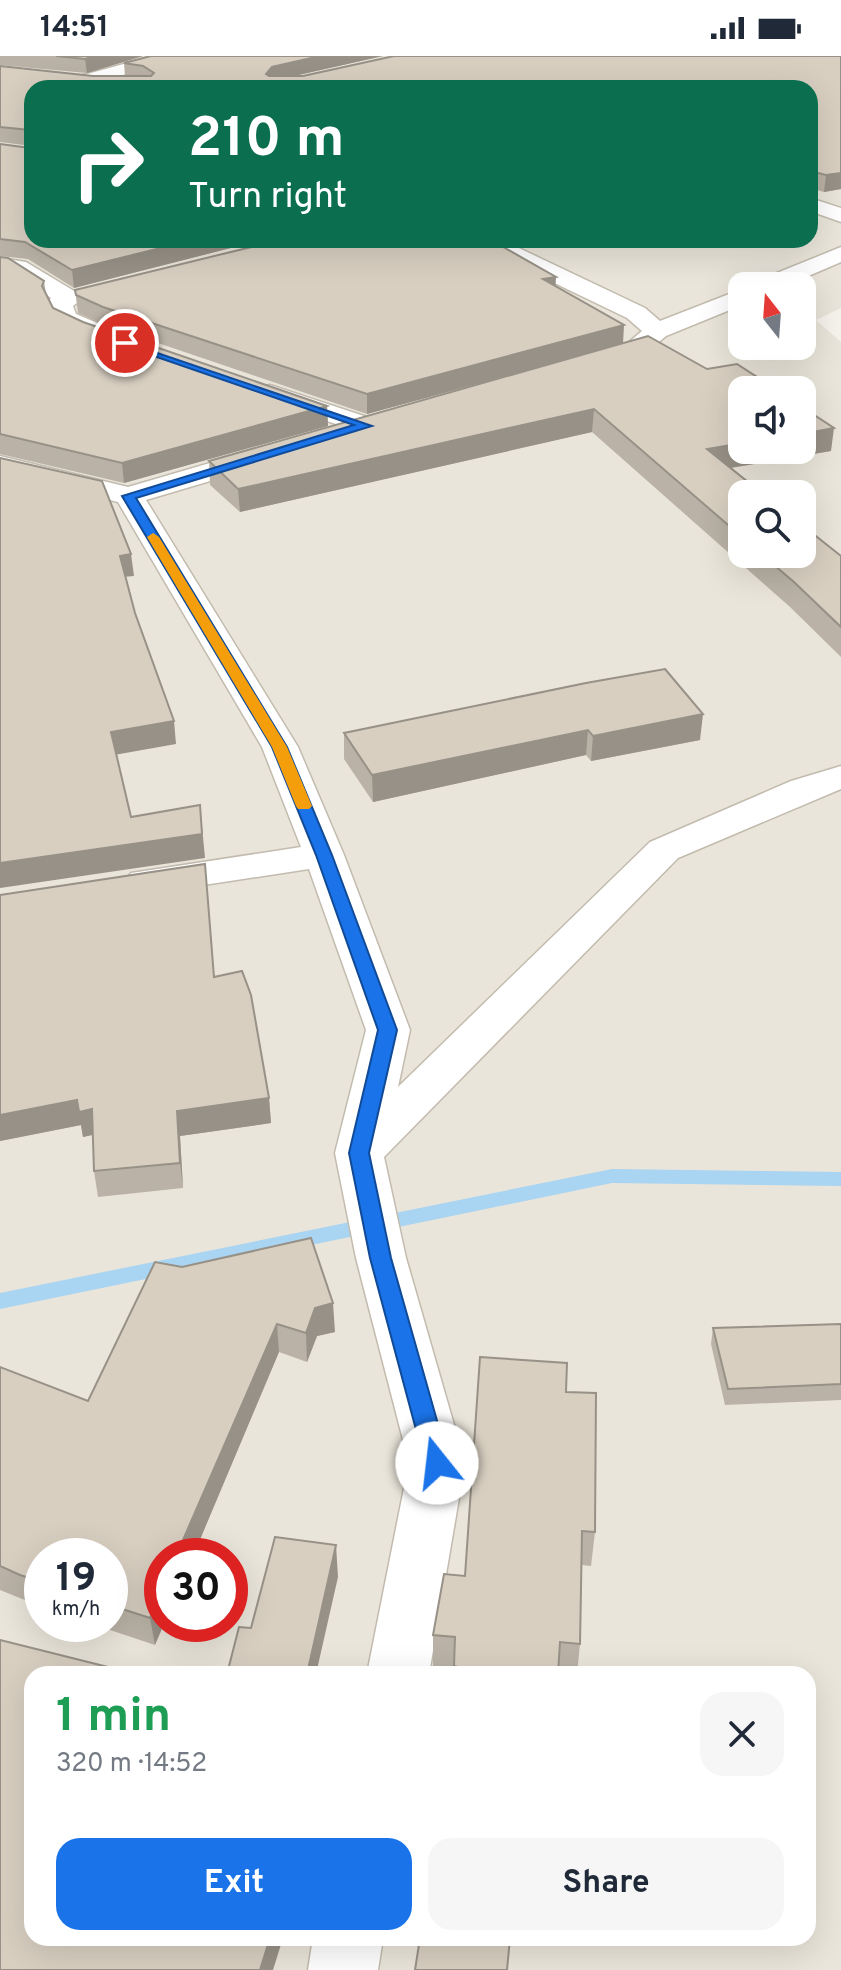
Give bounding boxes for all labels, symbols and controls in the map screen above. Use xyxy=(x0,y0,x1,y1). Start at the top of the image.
text: 14:51 xyxy=(40,10,109,47)
text: 210 m xyxy=(188,106,345,176)
icon: right xyxy=(56,112,160,216)
text: Turn right xyxy=(188,175,347,221)
north arrow xyxy=(728,272,816,360)
map controls xyxy=(728,272,816,568)
pin xyxy=(91,309,159,377)
icon: arrive xyxy=(103,321,147,365)
button: sound xyxy=(728,376,816,464)
button: search xyxy=(728,480,816,568)
position arrow xyxy=(395,1421,479,1505)
speed limit sign: 30 xyxy=(144,1538,248,1642)
text: 19 xyxy=(56,1555,96,1605)
text: km/h xyxy=(52,1597,100,1623)
text: 1 min xyxy=(56,1688,171,1748)
button: close xyxy=(700,1692,784,1776)
text: 320 m · 14:52 xyxy=(56,1748,207,1781)
button: Exit xyxy=(56,1838,412,1930)
button: Share xyxy=(428,1838,784,1930)

